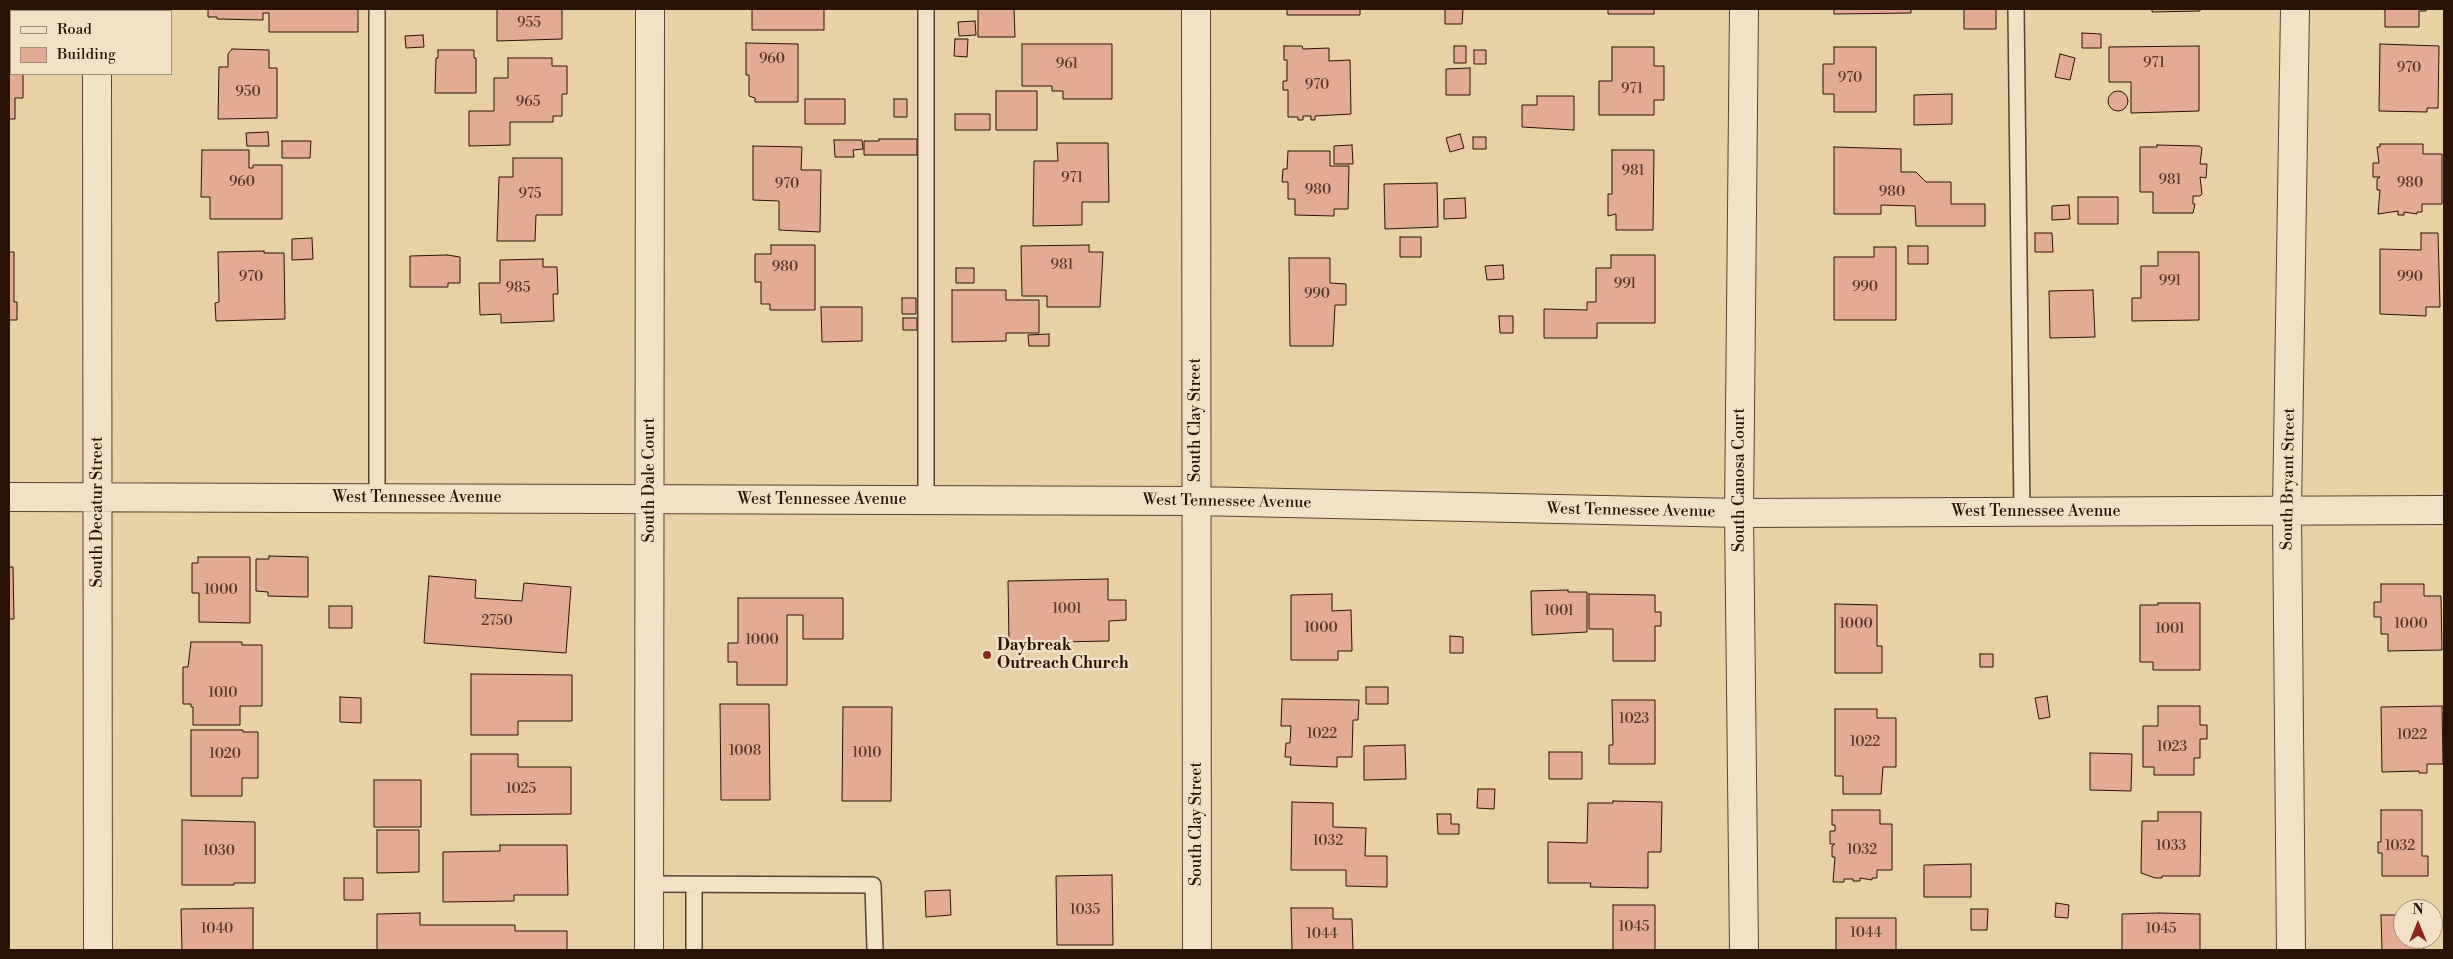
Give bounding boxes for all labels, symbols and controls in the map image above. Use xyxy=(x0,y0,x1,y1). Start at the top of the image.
legend xyxy=(10,10,172,75)
house number: 955 xyxy=(517,16,541,32)
text: Road xyxy=(57,20,92,39)
text: Building xyxy=(57,45,116,64)
house number: 960 xyxy=(759,52,785,68)
house number: 971 xyxy=(2143,56,2165,72)
house number: 961 xyxy=(1056,57,1078,73)
house number: 970 xyxy=(2397,61,2421,77)
house number: 970 xyxy=(1838,71,1862,87)
house number: 970 xyxy=(1305,78,1329,94)
house number: 971 xyxy=(1621,82,1643,98)
house number: 950 xyxy=(235,85,261,101)
house number: 965 xyxy=(516,95,540,111)
house number: 981 xyxy=(1622,164,1644,180)
house number: 971 xyxy=(1061,171,1083,187)
house number: 981 xyxy=(2159,173,2181,189)
house number: 960 xyxy=(229,175,255,191)
house number: 980 xyxy=(2397,176,2423,192)
house number: 970 xyxy=(775,177,799,193)
house number: 980 xyxy=(1305,183,1331,199)
house number: 980 xyxy=(1879,185,1905,201)
house number: 975 xyxy=(519,187,541,203)
house number: 981 xyxy=(1051,258,1073,274)
house number: 980 xyxy=(772,260,798,276)
house number: 970 xyxy=(239,270,263,286)
house number: 990 xyxy=(2397,270,2423,286)
house number: 991 xyxy=(2159,274,2181,290)
house number: 991 xyxy=(1614,277,1636,293)
house number: 990 xyxy=(1852,280,1878,296)
house number: 985 xyxy=(506,281,530,297)
house number: 990 xyxy=(1304,287,1330,303)
street label: South Clay Street xyxy=(1186,358,1206,482)
street label: South Canosa Court xyxy=(1730,408,1750,552)
street label: South Bryant Street xyxy=(2278,408,2300,550)
street label: South Dale Court xyxy=(640,418,660,542)
street label: South Decatur Street xyxy=(88,436,108,588)
street label: West Tennessee Avenue xyxy=(333,488,501,508)
street label: West Tennessee Avenue xyxy=(738,490,906,510)
street label: West Tennessee Avenue xyxy=(1142,491,1312,513)
street label: West Tennessee Avenue xyxy=(1546,500,1716,522)
street label: West Tennessee Avenue xyxy=(1952,502,2120,522)
house number: 1000 xyxy=(204,583,238,599)
house number: 1001 xyxy=(1052,602,1082,618)
house number: 1001 xyxy=(1544,604,1574,620)
house number: 2750 xyxy=(481,614,513,630)
house number: 1000 xyxy=(1839,617,1873,633)
house number: 1000 xyxy=(2394,617,2428,633)
house number: 1000 xyxy=(1304,621,1338,637)
house number: 1001 xyxy=(2155,622,2185,638)
house number: 1000 xyxy=(745,633,779,649)
place label: Daybreak Outreach Church xyxy=(997,636,1129,674)
marker: Daybreak Outreach Church xyxy=(981,649,993,661)
house number: 1010 xyxy=(208,686,238,702)
house number: 1023 xyxy=(1619,712,1649,728)
house number: 1022 xyxy=(1307,727,1337,743)
house number: 1022 xyxy=(2397,728,2427,744)
house number: 1022 xyxy=(1850,735,1880,751)
house number: 1023 xyxy=(2157,740,2187,756)
house number: 1008 xyxy=(729,744,761,760)
house number: 1010 xyxy=(852,746,882,762)
house number: 1020 xyxy=(209,747,241,763)
street label: South Clay Street xyxy=(1187,762,1207,886)
house number: 1025 xyxy=(506,782,536,798)
house number: 1032 xyxy=(1313,834,1343,850)
house number: 1033 xyxy=(2156,839,2186,855)
house number: 1032 xyxy=(2385,839,2415,855)
house number: 1032 xyxy=(1847,843,1877,859)
house number: 1030 xyxy=(203,844,235,860)
north arrow xyxy=(2393,899,2443,949)
text: N xyxy=(2412,901,2424,919)
house number: 1035 xyxy=(1070,903,1100,919)
house number: 1045 xyxy=(1619,920,1649,936)
house number: 1040 xyxy=(201,922,233,938)
house number: 1045 xyxy=(2146,922,2176,938)
house number: 1044 xyxy=(1850,926,1882,942)
house number: 1044 xyxy=(1306,927,1338,943)

